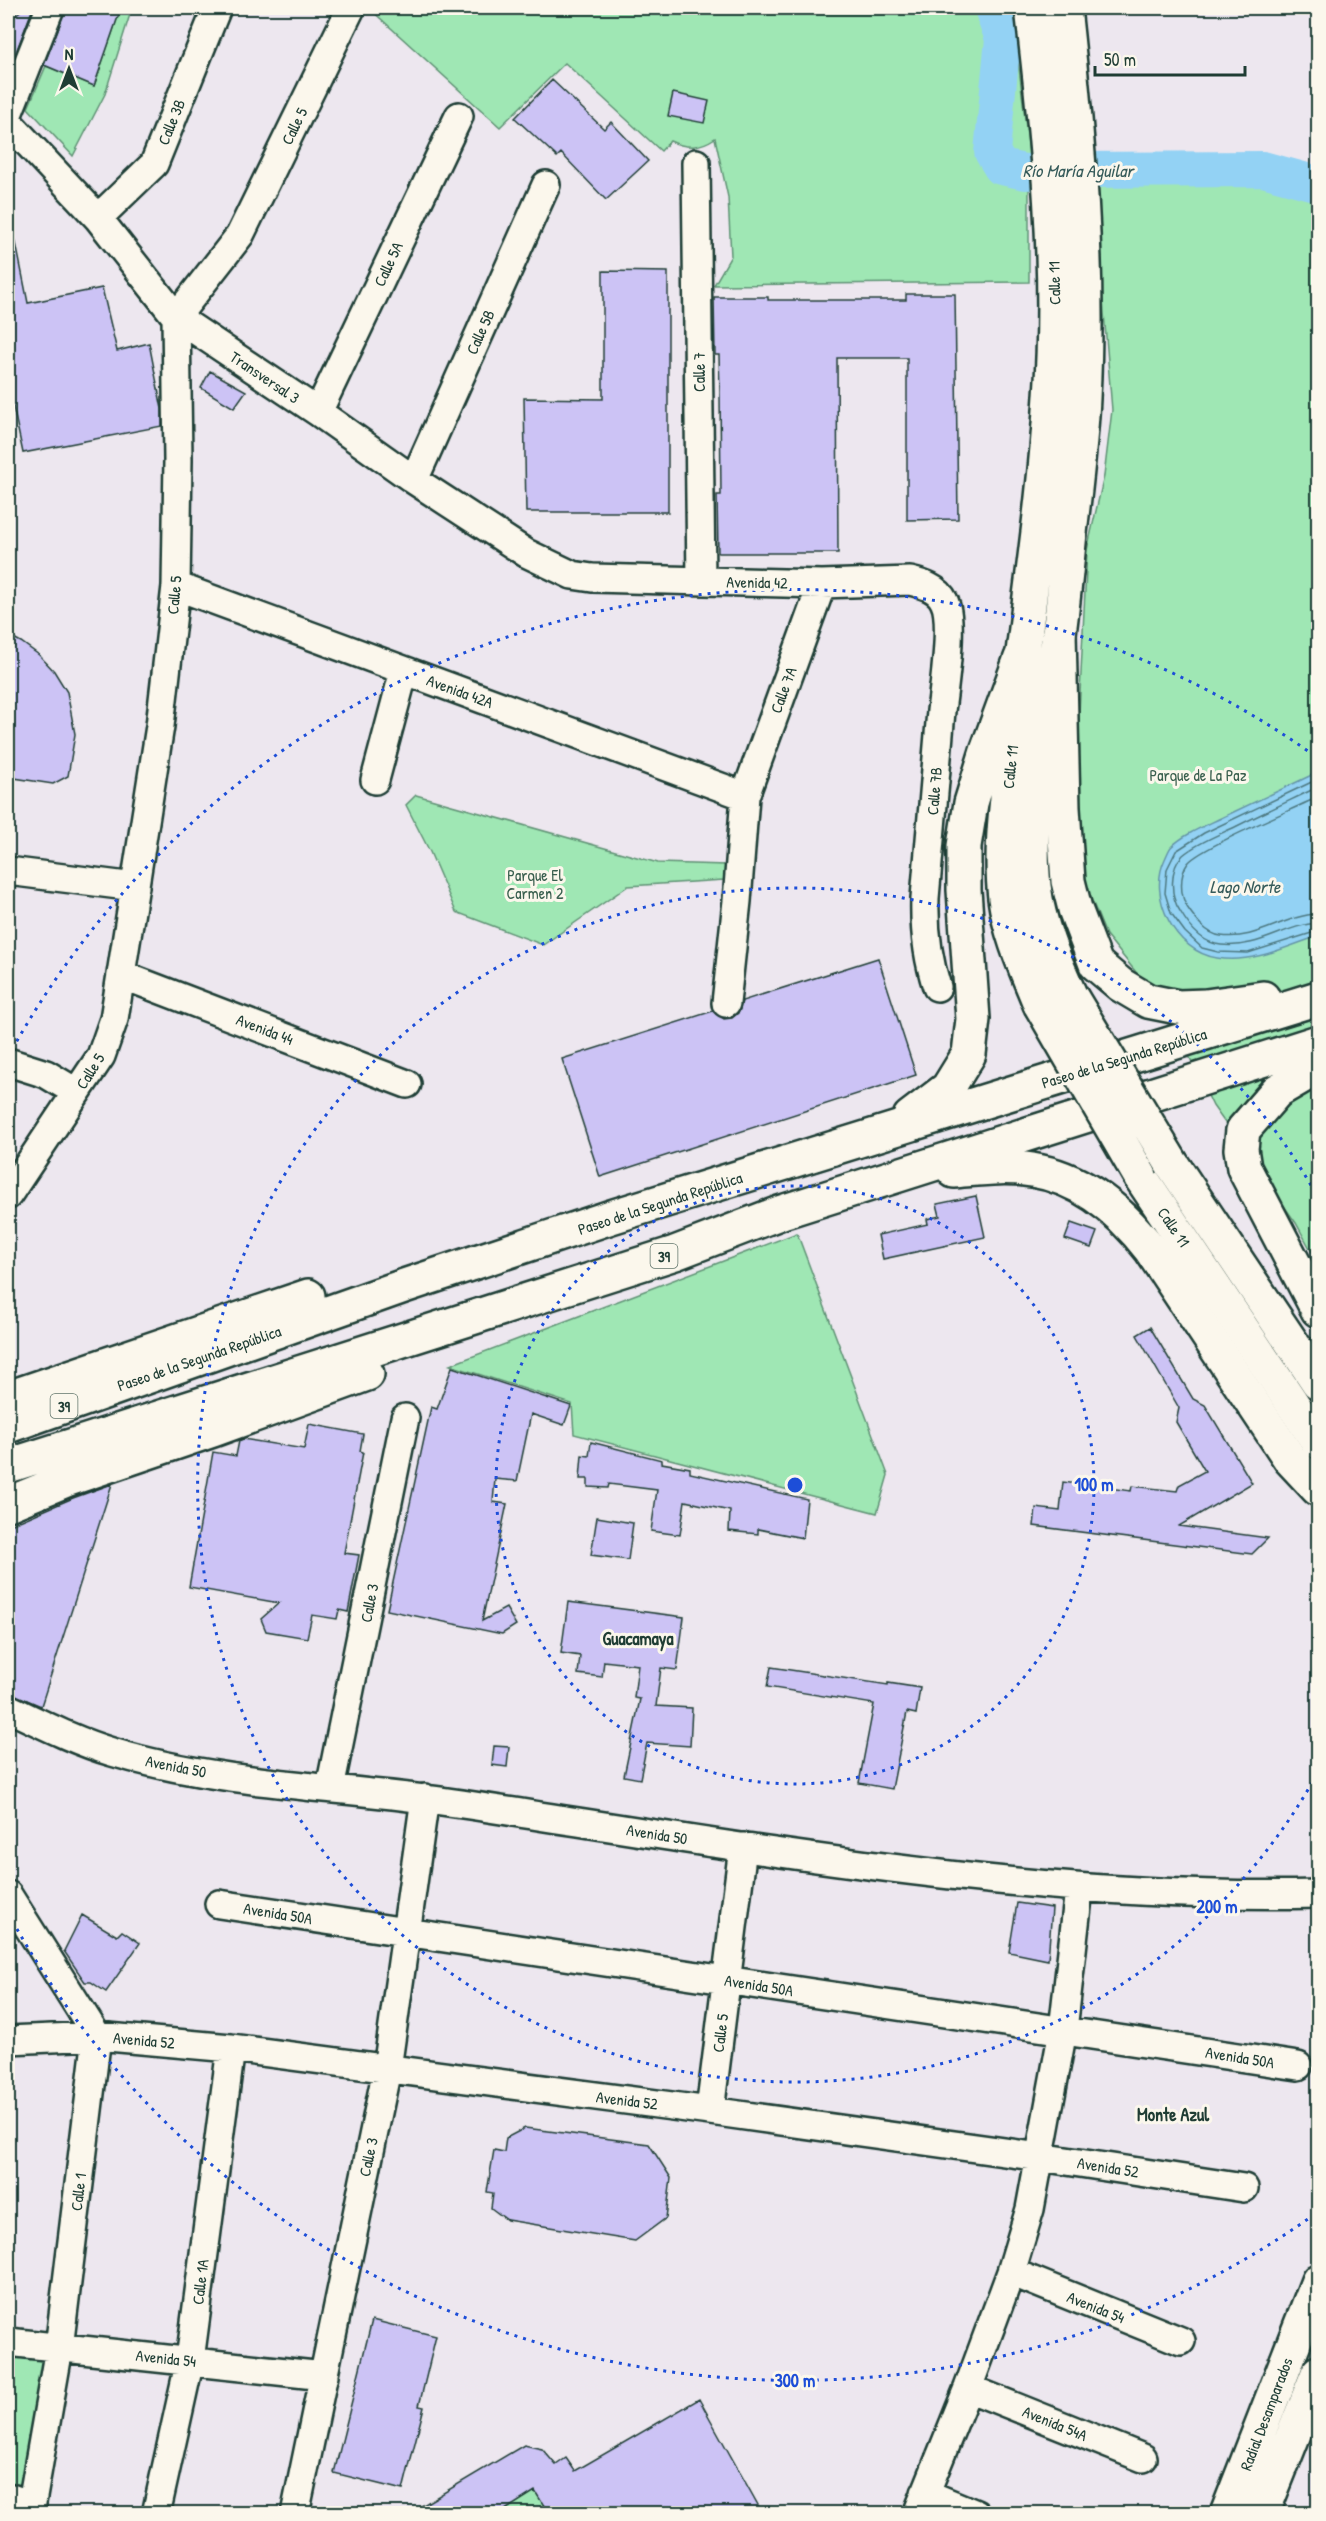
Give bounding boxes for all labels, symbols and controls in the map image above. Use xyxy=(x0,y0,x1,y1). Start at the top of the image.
north arrow xyxy=(39,39,99,99)
scale bar xyxy=(1095,39,1245,77)
text: N xyxy=(65,43,74,65)
text: 50 m xyxy=(1104,47,1136,72)
street label: Calle 3B xyxy=(152,96,190,148)
street label: Calle 5 xyxy=(276,104,312,148)
water label: Río María Aguilar xyxy=(1023,158,1135,183)
street label: Calle 5A xyxy=(368,238,408,290)
street label: Calle 11 xyxy=(1043,261,1065,305)
street label: Calle 5B xyxy=(460,306,500,358)
street label: Transversal 3 xyxy=(226,346,304,408)
street label: Calle 7 xyxy=(688,352,710,392)
street label: Avenida 42 xyxy=(726,570,788,594)
street label: Calle 5 xyxy=(161,575,187,615)
street label: Calle 7A xyxy=(765,664,802,716)
street label: Avenida 42A xyxy=(424,669,496,713)
street label: Calle 11 xyxy=(997,744,1023,790)
park label: Parque de La Paz xyxy=(1150,764,1247,786)
street label: Calle 7B xyxy=(921,766,947,816)
park label: Parque El Carmen 2 xyxy=(507,864,564,904)
water label: Lago Norte xyxy=(1210,874,1281,899)
street label: Avenida 44 xyxy=(233,1008,297,1050)
street label: Paseo de la Segunda República xyxy=(1039,1022,1209,1094)
street label: Calle 5 xyxy=(70,1049,110,1093)
street label: Paseo de la Segunda República xyxy=(575,1166,745,1240)
street label: Calle 11 xyxy=(1153,1203,1195,1251)
road number: 39 xyxy=(650,1244,678,1268)
street label: Paseo de la Segunda República xyxy=(114,1320,284,1396)
road number: 39 xyxy=(50,1394,78,1418)
text: 100 m xyxy=(1074,1472,1114,1497)
centre of rings xyxy=(785,1475,805,1495)
street label: Calle 3 xyxy=(354,1582,384,1624)
district label: Guacamaya xyxy=(603,1626,674,1652)
street label: Avenida 50 xyxy=(144,1749,208,1783)
street label: Avenida 50 xyxy=(625,1818,689,1850)
text: 200 m xyxy=(1197,1894,1237,1919)
street label: Avenida 50A xyxy=(242,1897,314,1929)
street label: Avenida 50A xyxy=(723,1969,795,2001)
street label: Calle 5 xyxy=(707,2012,733,2054)
street label: Avenida 52 xyxy=(112,2026,176,2054)
street label: Avenida 50A xyxy=(1204,2041,1276,2073)
street label: Avenida 52 xyxy=(595,2085,660,2115)
district label: Monte Azul xyxy=(1137,2102,1210,2127)
street label: Calle 3 xyxy=(353,2136,383,2178)
street label: Avenida 52 xyxy=(1076,2151,1141,2183)
street label: Calle 1 xyxy=(65,2172,91,2212)
street label: Calle 1A xyxy=(186,2258,214,2306)
street label: Avenida 54 xyxy=(1064,2285,1128,2329)
street label: Avenida 54 xyxy=(135,2344,197,2372)
street label: Radial Desamparados xyxy=(1234,2354,1298,2474)
text: 300 m xyxy=(775,2368,815,2393)
street label: Avenida 54A xyxy=(1019,2400,1091,2446)

